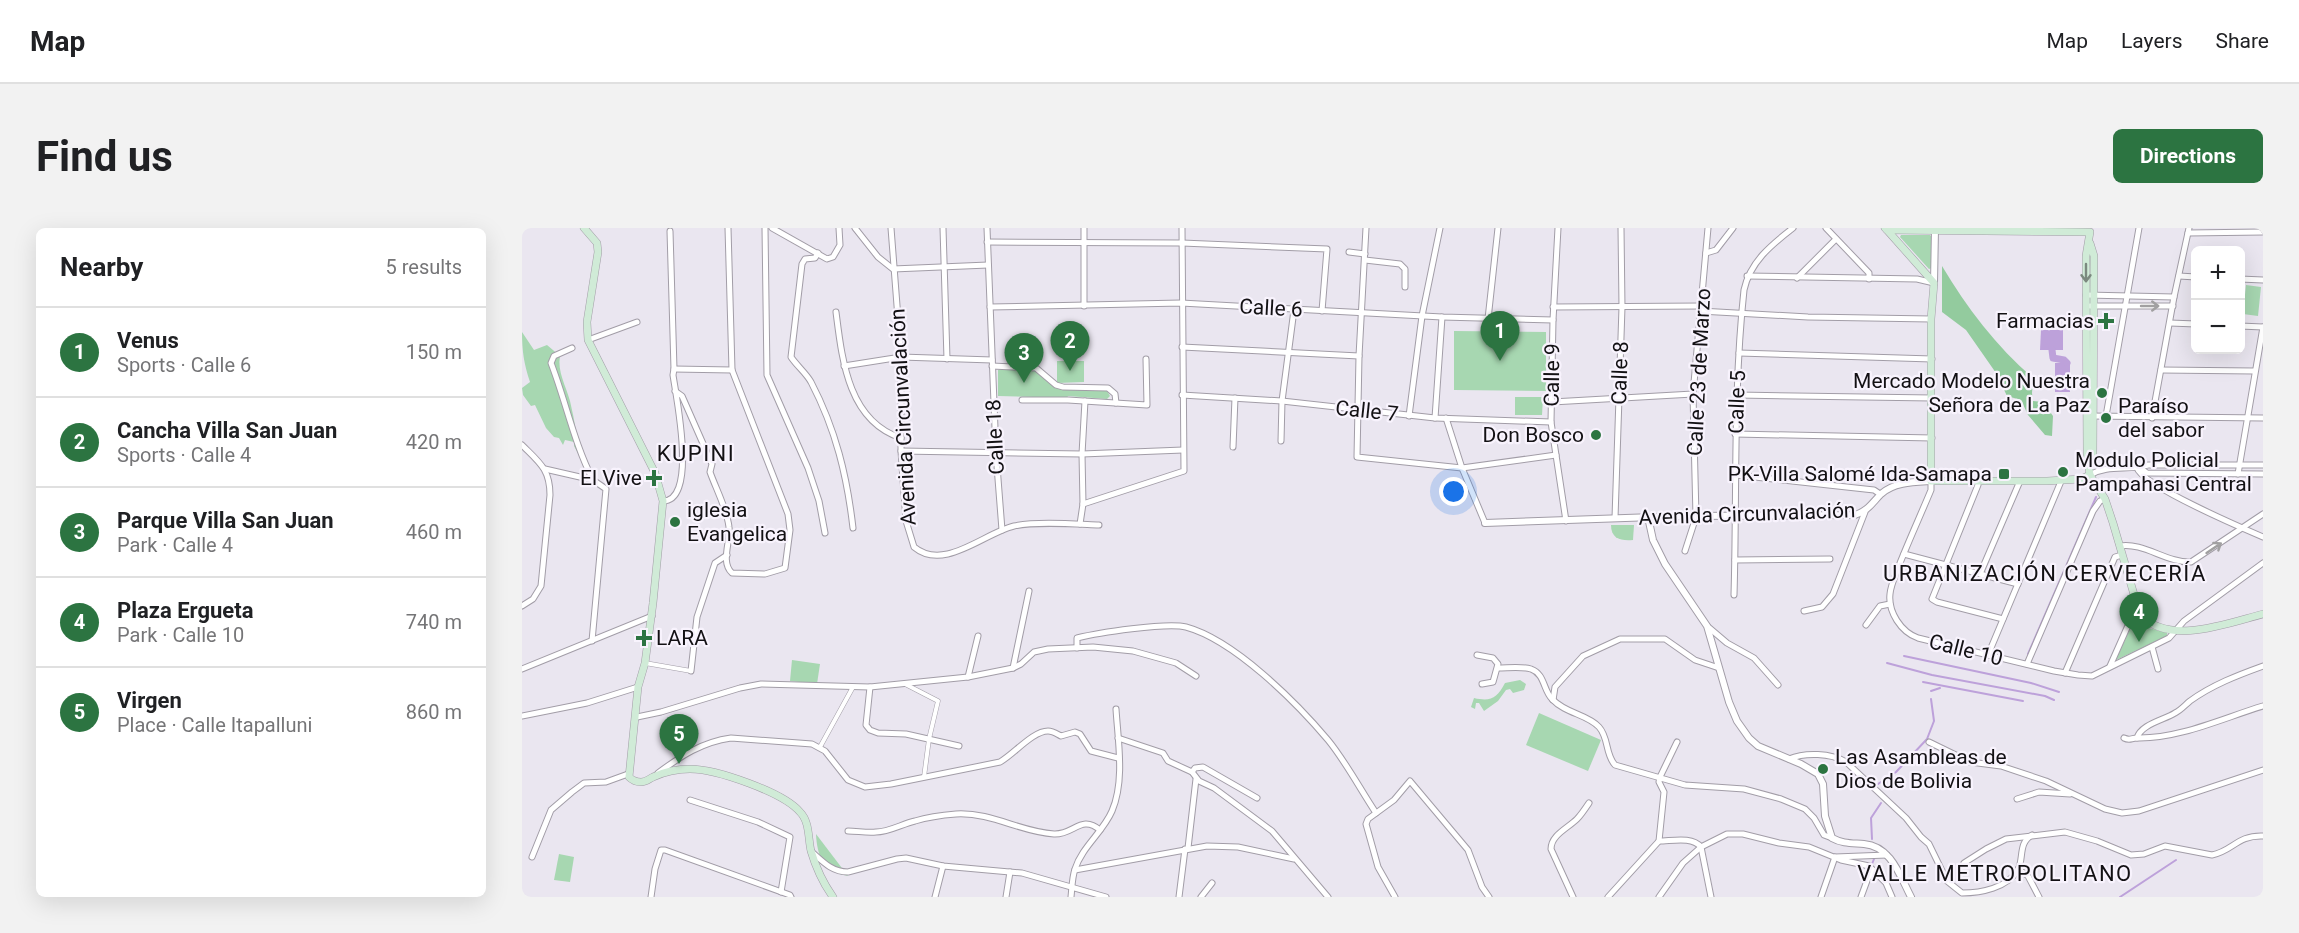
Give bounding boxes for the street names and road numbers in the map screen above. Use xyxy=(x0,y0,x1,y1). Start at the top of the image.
street label: Calle 23 de Marzo xyxy=(1683,288,1715,456)
street label: Calle 6 xyxy=(1239,294,1303,322)
street label: Avenida Circunvalación xyxy=(885,308,921,526)
street label: Calle 8 xyxy=(1607,341,1633,405)
street label: Calle 9 xyxy=(1539,343,1565,407)
street label: Calle 5 xyxy=(1724,370,1750,434)
street label: Calle 7 xyxy=(1334,396,1400,426)
street label: Calle 18 xyxy=(981,399,1009,475)
street label: Avenida Circunvalación xyxy=(1638,498,1856,530)
street label: Calle 10 xyxy=(1927,629,2005,671)

